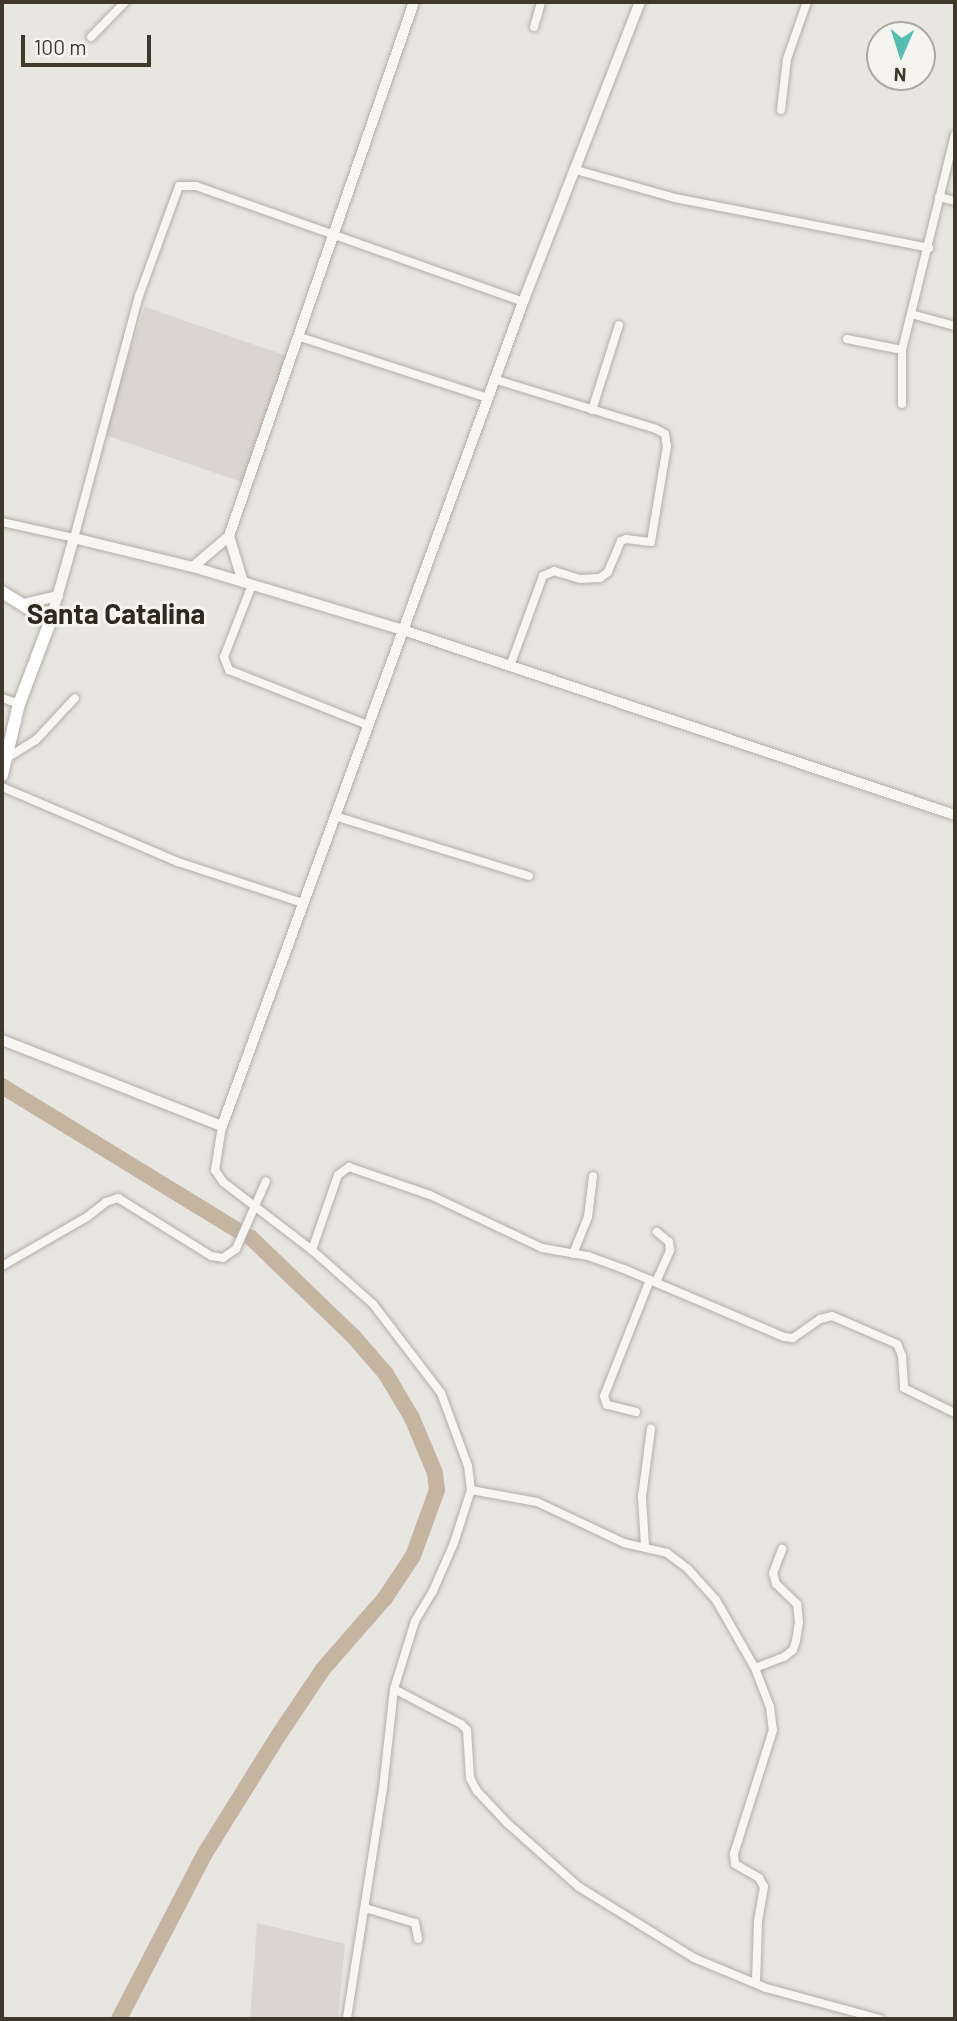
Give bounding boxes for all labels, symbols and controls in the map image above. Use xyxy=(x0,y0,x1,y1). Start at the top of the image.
scale bar xyxy=(24,21,154,65)
north arrow xyxy=(866,21,936,91)
text: 100 m xyxy=(34,34,87,59)
text: N xyxy=(893,64,907,87)
district label: Santa Catalina xyxy=(27,596,205,630)

